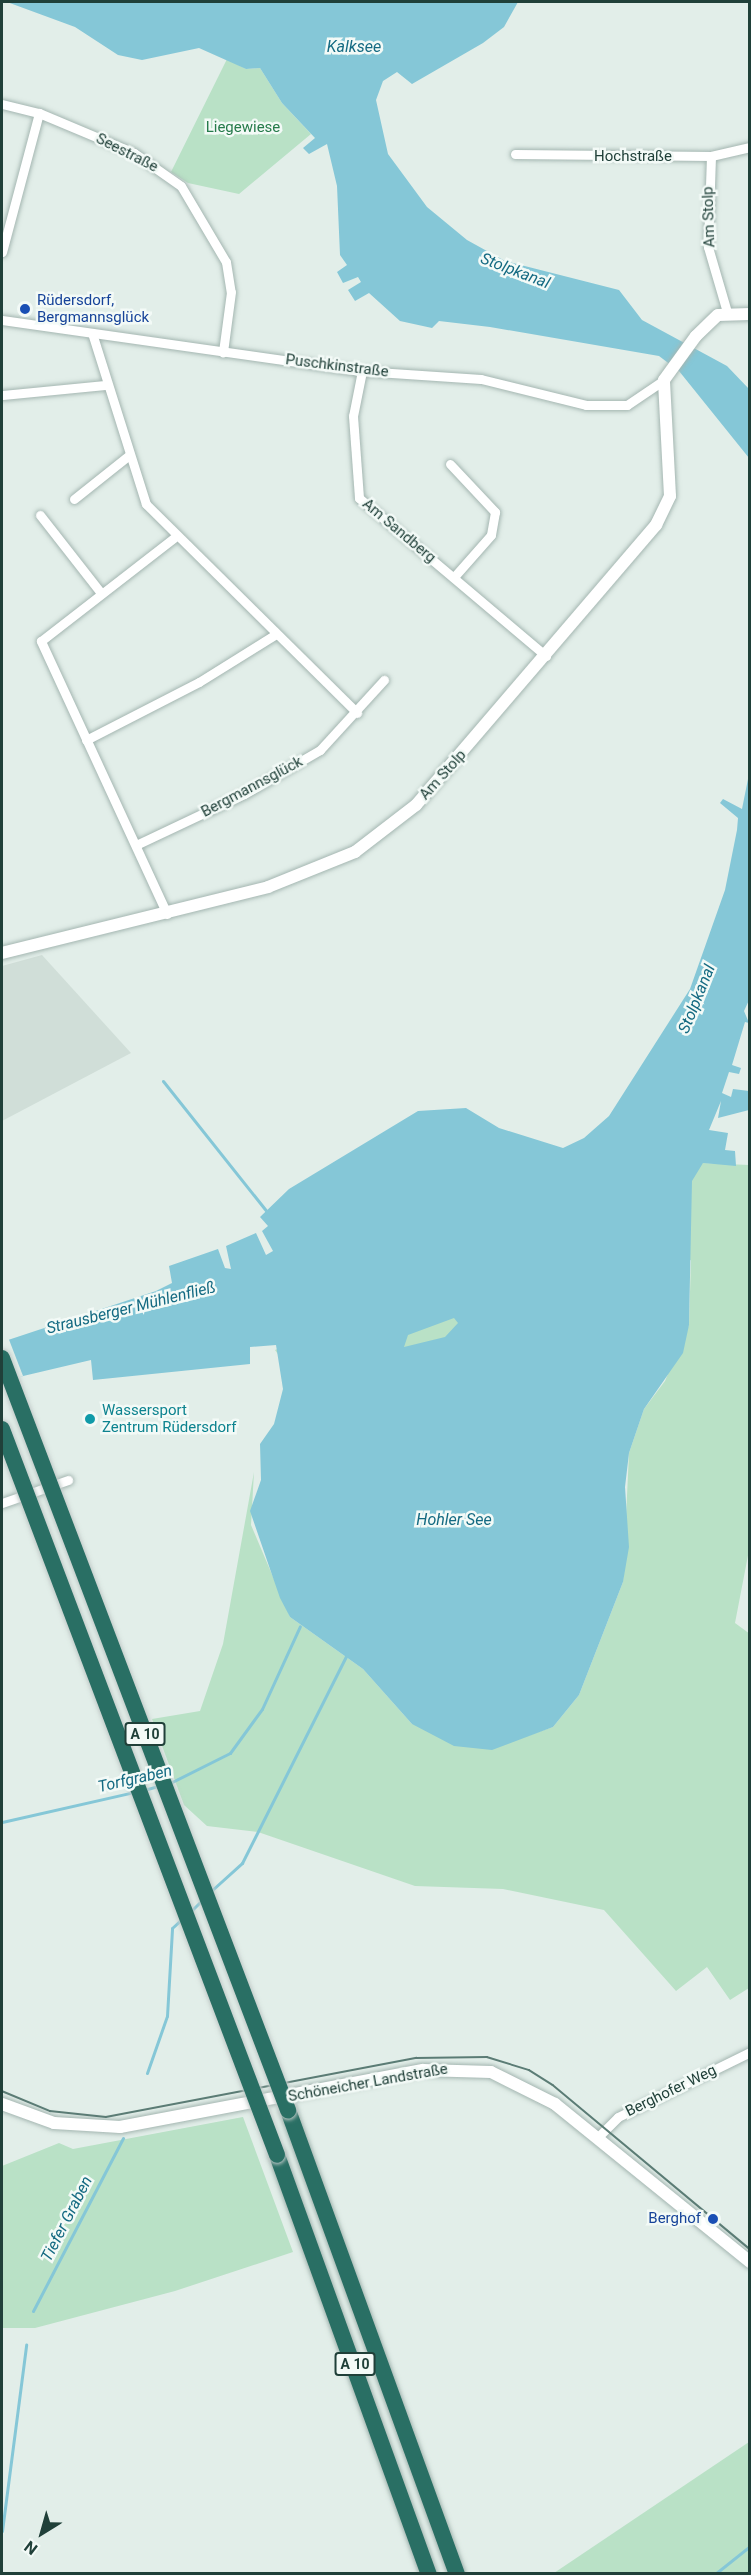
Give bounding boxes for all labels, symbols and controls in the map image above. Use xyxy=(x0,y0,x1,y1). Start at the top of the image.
water label: Kalksee xyxy=(327,37,381,57)
park label: Liegewiese xyxy=(206,119,280,137)
street label: Seestraße xyxy=(93,130,161,176)
street label: Hochstraße xyxy=(594,148,672,166)
street label: Am Stolp xyxy=(699,186,719,248)
water label: Stolpkanal xyxy=(478,249,552,293)
place label: Rüdersdorf, Bergmannsglück xyxy=(37,291,149,326)
marker: Rüdersdorf, Bergmannsglück xyxy=(18,302,32,316)
street label: Puschkinstraße xyxy=(284,351,390,381)
street label: Am Sandberg xyxy=(359,495,439,567)
street label: Am Stolp xyxy=(416,746,470,804)
street label: Bergmannsglück xyxy=(198,753,306,821)
water label: Stolpkanal xyxy=(675,962,719,1036)
water label: Strausberger Mühlenfließ xyxy=(44,1278,218,1338)
place label: Wassersport Zentrum Rüdersdorf xyxy=(102,1401,236,1436)
marker: Wassersport Zentrum Rüdersdorf xyxy=(83,1412,97,1426)
water label: Hohler See xyxy=(416,1510,492,1530)
road number: A 10 xyxy=(124,1723,166,1745)
water label: Torfgraben xyxy=(96,1761,174,1797)
street label: Schöneicher Landstraße xyxy=(287,2060,449,2106)
street label: Berghofer Weg xyxy=(623,2061,719,2121)
water label: Tiefer Graben xyxy=(37,2173,97,2265)
place label: Berghof xyxy=(648,2210,701,2228)
marker: Berghof xyxy=(706,2212,720,2226)
road number: A 10 xyxy=(334,2353,376,2375)
north arrow xyxy=(12,2503,72,2563)
text: N xyxy=(21,2537,41,2559)

